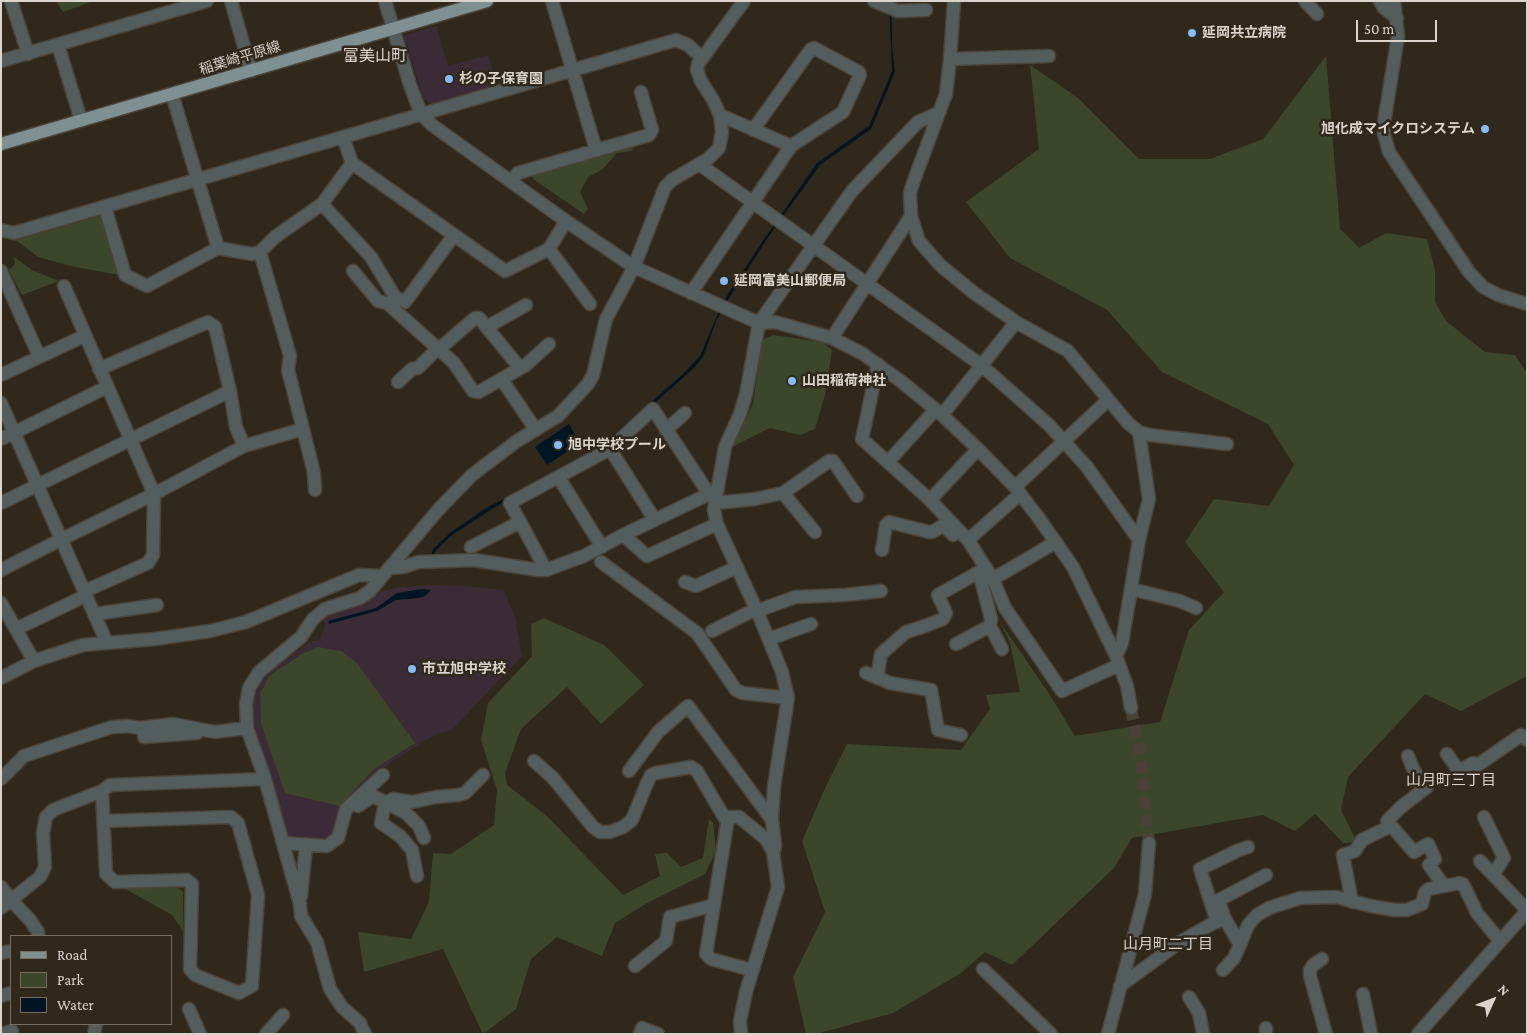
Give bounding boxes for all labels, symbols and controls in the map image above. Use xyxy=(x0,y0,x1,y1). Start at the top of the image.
scale bar xyxy=(1358,10,1439,42)
text: 50 m xyxy=(1364,21,1394,37)
place label: 延岡共立病院 xyxy=(1202,25,1286,41)
marker: 延岡共立病院 xyxy=(1186,27,1198,39)
street label: 稲葉崎平原線 xyxy=(197,38,283,78)
district label: 富美山町 xyxy=(343,46,407,66)
place label: 杉の子保育園 xyxy=(459,71,543,87)
marker: 杉の子保育園 xyxy=(443,73,455,85)
place label: 旭化成マイクロシステム xyxy=(1321,121,1475,137)
marker: 旭化成マイクロシステム xyxy=(1479,123,1491,135)
place label: 延岡富美山郵便局 xyxy=(734,273,846,289)
marker: 延岡富美山郵便局 xyxy=(718,275,730,287)
place label: 山田稲荷神社 xyxy=(802,373,886,389)
marker: 山田稲荷神社 xyxy=(786,375,798,387)
place label: 旭中学校プール xyxy=(568,437,666,453)
marker: 旭中学校プール xyxy=(552,439,564,451)
place label: 市立旭中学校 xyxy=(422,661,506,677)
marker: 市立旭中学校 xyxy=(406,663,418,675)
district label: 山月町三丁目 xyxy=(1406,771,1496,789)
legend xyxy=(10,935,172,1025)
district label: 山月町二丁目 xyxy=(1123,935,1213,953)
text: Road xyxy=(57,947,87,963)
text: Park xyxy=(57,972,84,988)
north arrow xyxy=(1468,975,1518,1025)
text: N xyxy=(1495,981,1513,999)
text: Water xyxy=(57,997,94,1013)

